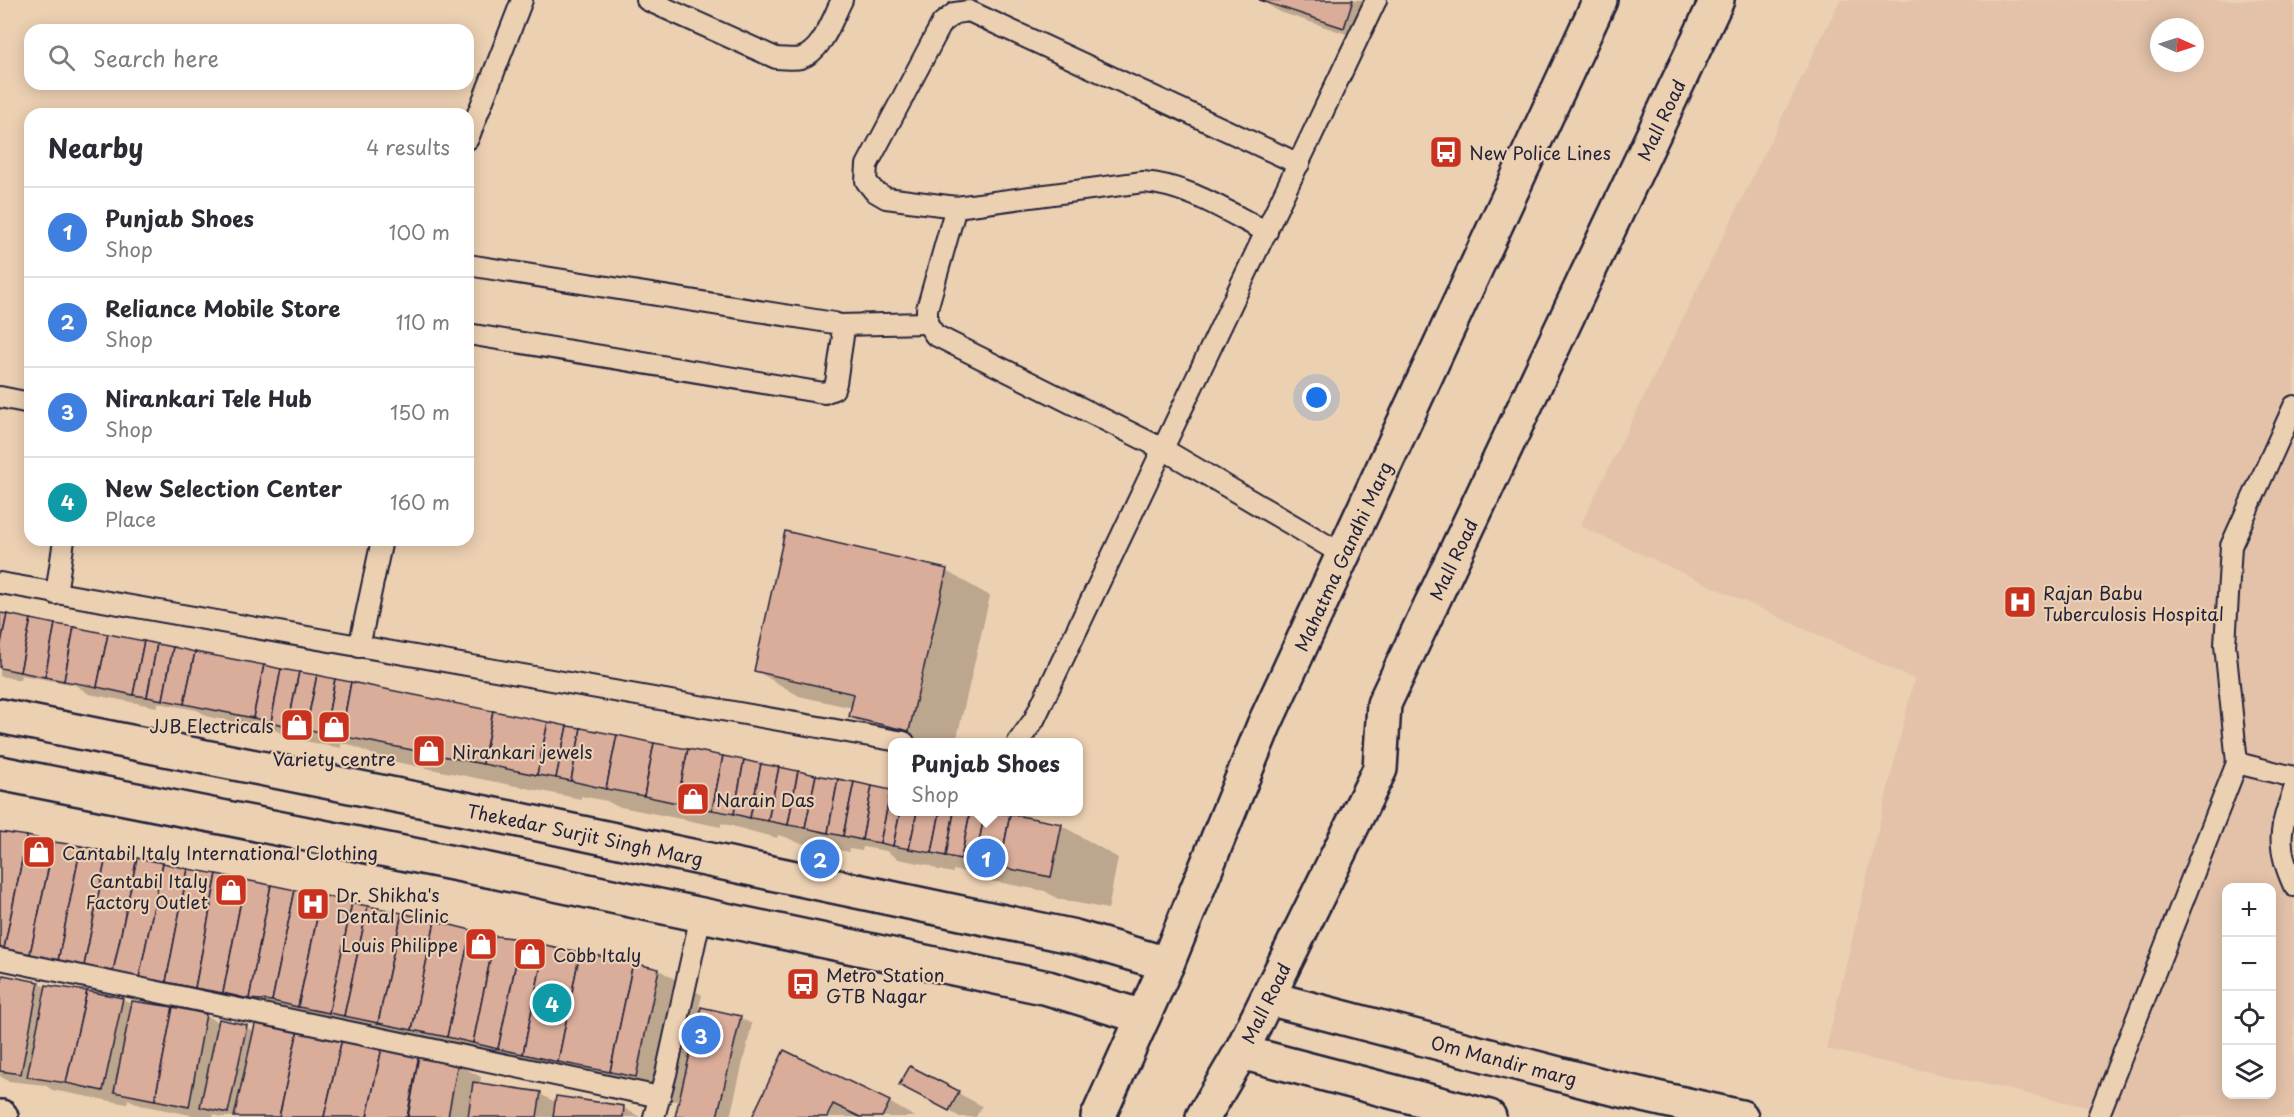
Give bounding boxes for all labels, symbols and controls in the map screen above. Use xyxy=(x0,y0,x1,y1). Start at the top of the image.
north arrow xyxy=(2150,18,2204,72)
search box xyxy=(24,24,474,90)
icon: search xyxy=(45,41,78,74)
text: Search here xyxy=(93,41,219,74)
street label: Mall Road xyxy=(1630,75,1691,165)
text: Nearby xyxy=(48,128,143,167)
text: 4 results xyxy=(366,132,450,162)
bus stop icon: New Police Lines xyxy=(1428,134,1464,170)
place label: New Police Lines xyxy=(1469,139,1611,166)
text: Punjab Shoes xyxy=(105,201,254,234)
text: 1 xyxy=(63,217,72,247)
text: 100 m xyxy=(389,217,450,247)
text: Shop xyxy=(105,234,153,264)
text: Reliance Mobile Store xyxy=(105,291,340,324)
text: 2 xyxy=(60,307,75,337)
text: 110 m xyxy=(396,307,450,337)
text: Shop xyxy=(105,324,153,354)
text: Nirankari Tele Hub xyxy=(105,381,312,414)
your location xyxy=(1302,383,1331,412)
text: 3 xyxy=(61,397,74,427)
text: 150 m xyxy=(390,397,450,427)
text: Shop xyxy=(105,414,153,444)
street label: Mahatma Gandhi Marg xyxy=(1287,457,1398,655)
text: New Selection Center xyxy=(105,471,342,504)
text: 4 xyxy=(61,487,74,517)
text: 160 m xyxy=(390,487,450,517)
text: Place xyxy=(105,504,156,534)
street label: Mall Road xyxy=(1422,514,1483,604)
place label: Rajan Babu Tuberculosis Hospital xyxy=(2043,579,2224,627)
hospital icon: Rajan Babu Tuberculosis Hospital xyxy=(2002,584,2038,620)
shop icon: JJB Electricals xyxy=(279,707,315,743)
shop icon: Variety centre xyxy=(316,709,352,745)
place label: JJB Electricals xyxy=(150,712,274,739)
shop icon: Nirankari jewels xyxy=(411,733,447,769)
place label: Nirankari jewels xyxy=(452,738,592,765)
popup xyxy=(888,738,1083,816)
place label: Variety centre xyxy=(272,745,396,772)
text: Punjab Shoes xyxy=(911,746,1060,779)
text: Shop xyxy=(911,779,959,809)
shop icon: Narain Das xyxy=(675,781,711,817)
place label: Narain Das xyxy=(716,786,814,813)
street label: Thekedar Surjit Singh Marg xyxy=(465,796,706,872)
shop icon: Cantabil Italy International Clothing xyxy=(21,834,57,870)
pin: 2 xyxy=(800,836,840,882)
pin: 1 xyxy=(966,836,1006,880)
place label: Cantabil Italy International Clothing xyxy=(62,839,378,866)
place label: Cantabil Italy Factory Outlet xyxy=(85,867,208,915)
shop icon: Cantabil Italy Factory Outlet xyxy=(213,872,249,908)
place label: Dr. Shikha's Dental Clinic xyxy=(336,881,449,929)
map controls xyxy=(2222,883,2276,1099)
button: + xyxy=(2222,883,2276,937)
hospital icon: Dr. Shikha's Dental Clinic xyxy=(295,886,331,922)
shop icon: Louis Philippe xyxy=(463,926,499,962)
place label: Louis Philippe xyxy=(341,931,458,958)
shop icon: Cobb Italy xyxy=(512,936,548,972)
button: − xyxy=(2222,937,2276,991)
place label: Cobb Italy xyxy=(553,941,641,968)
street label: Mall Road xyxy=(1234,958,1296,1048)
place label: Metro Station GTB Nagar xyxy=(826,961,945,1009)
bus stop icon: Metro Station GTB Nagar xyxy=(785,966,821,1002)
pin: 4 xyxy=(532,980,572,1026)
button: locate xyxy=(2222,991,2276,1045)
pin: 3 xyxy=(682,1012,720,1058)
street label: Om Mandir marg xyxy=(1428,1028,1580,1092)
button: layers xyxy=(2222,1045,2276,1099)

